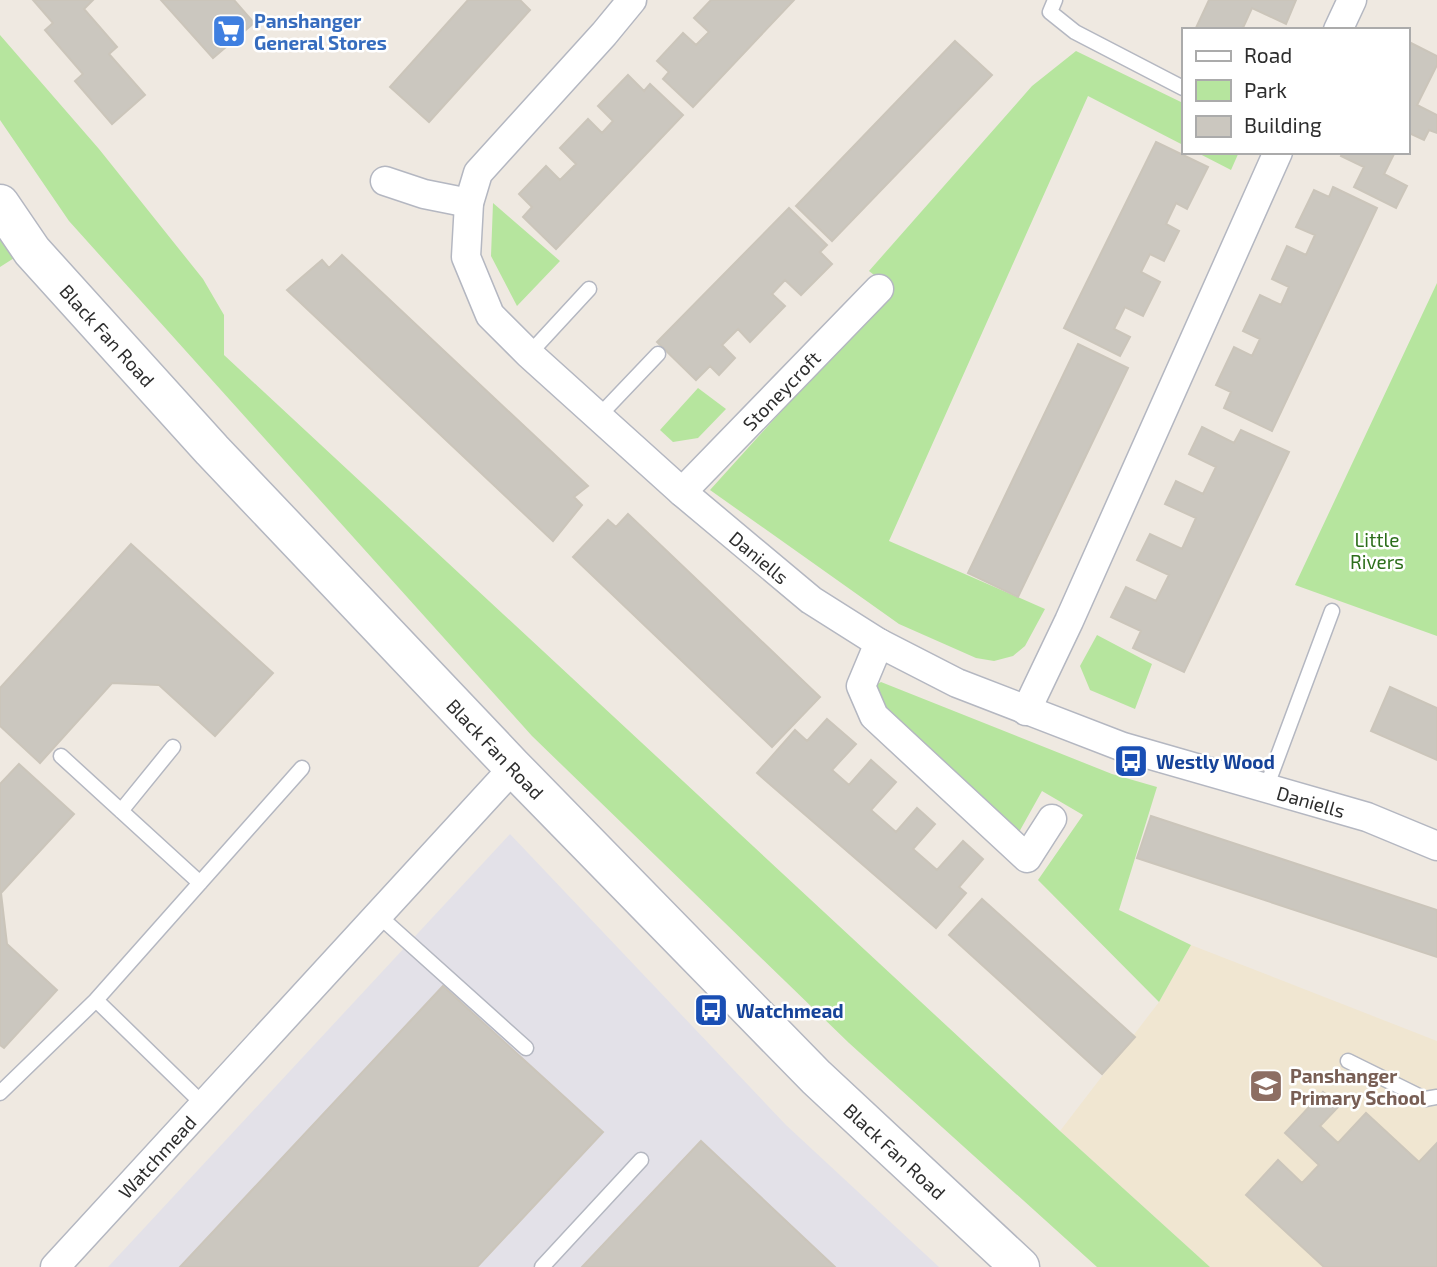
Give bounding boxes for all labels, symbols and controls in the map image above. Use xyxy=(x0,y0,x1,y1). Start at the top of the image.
place label: Panshanger General Stores xyxy=(254,9,387,54)
supermarket icon: Panshanger General Stores xyxy=(210,12,248,50)
legend xyxy=(1182,28,1409,154)
text: Road xyxy=(1244,42,1292,67)
text: Park xyxy=(1244,77,1287,102)
text: Building xyxy=(1244,112,1322,137)
street label: Black Fan Road xyxy=(56,279,160,391)
street label: Stoneycroft xyxy=(737,346,825,435)
street label: Daniells xyxy=(725,526,794,588)
park label: Little Rivers xyxy=(1350,528,1404,573)
street label: Black Fan Road xyxy=(442,694,549,804)
bus stop icon: Westly Wood xyxy=(1112,742,1150,780)
place label: Westly Wood xyxy=(1156,750,1275,774)
street label: Daniells xyxy=(1274,780,1348,822)
bus stop icon: Watchmead xyxy=(692,991,730,1029)
place label: Watchmead xyxy=(736,999,844,1022)
place label: Panshanger Primary School xyxy=(1290,1064,1427,1110)
school or university icon: Panshanger Primary School xyxy=(1247,1067,1285,1105)
street label: Black Fan Road xyxy=(840,1098,951,1204)
street label: Watchmead xyxy=(113,1110,200,1203)

